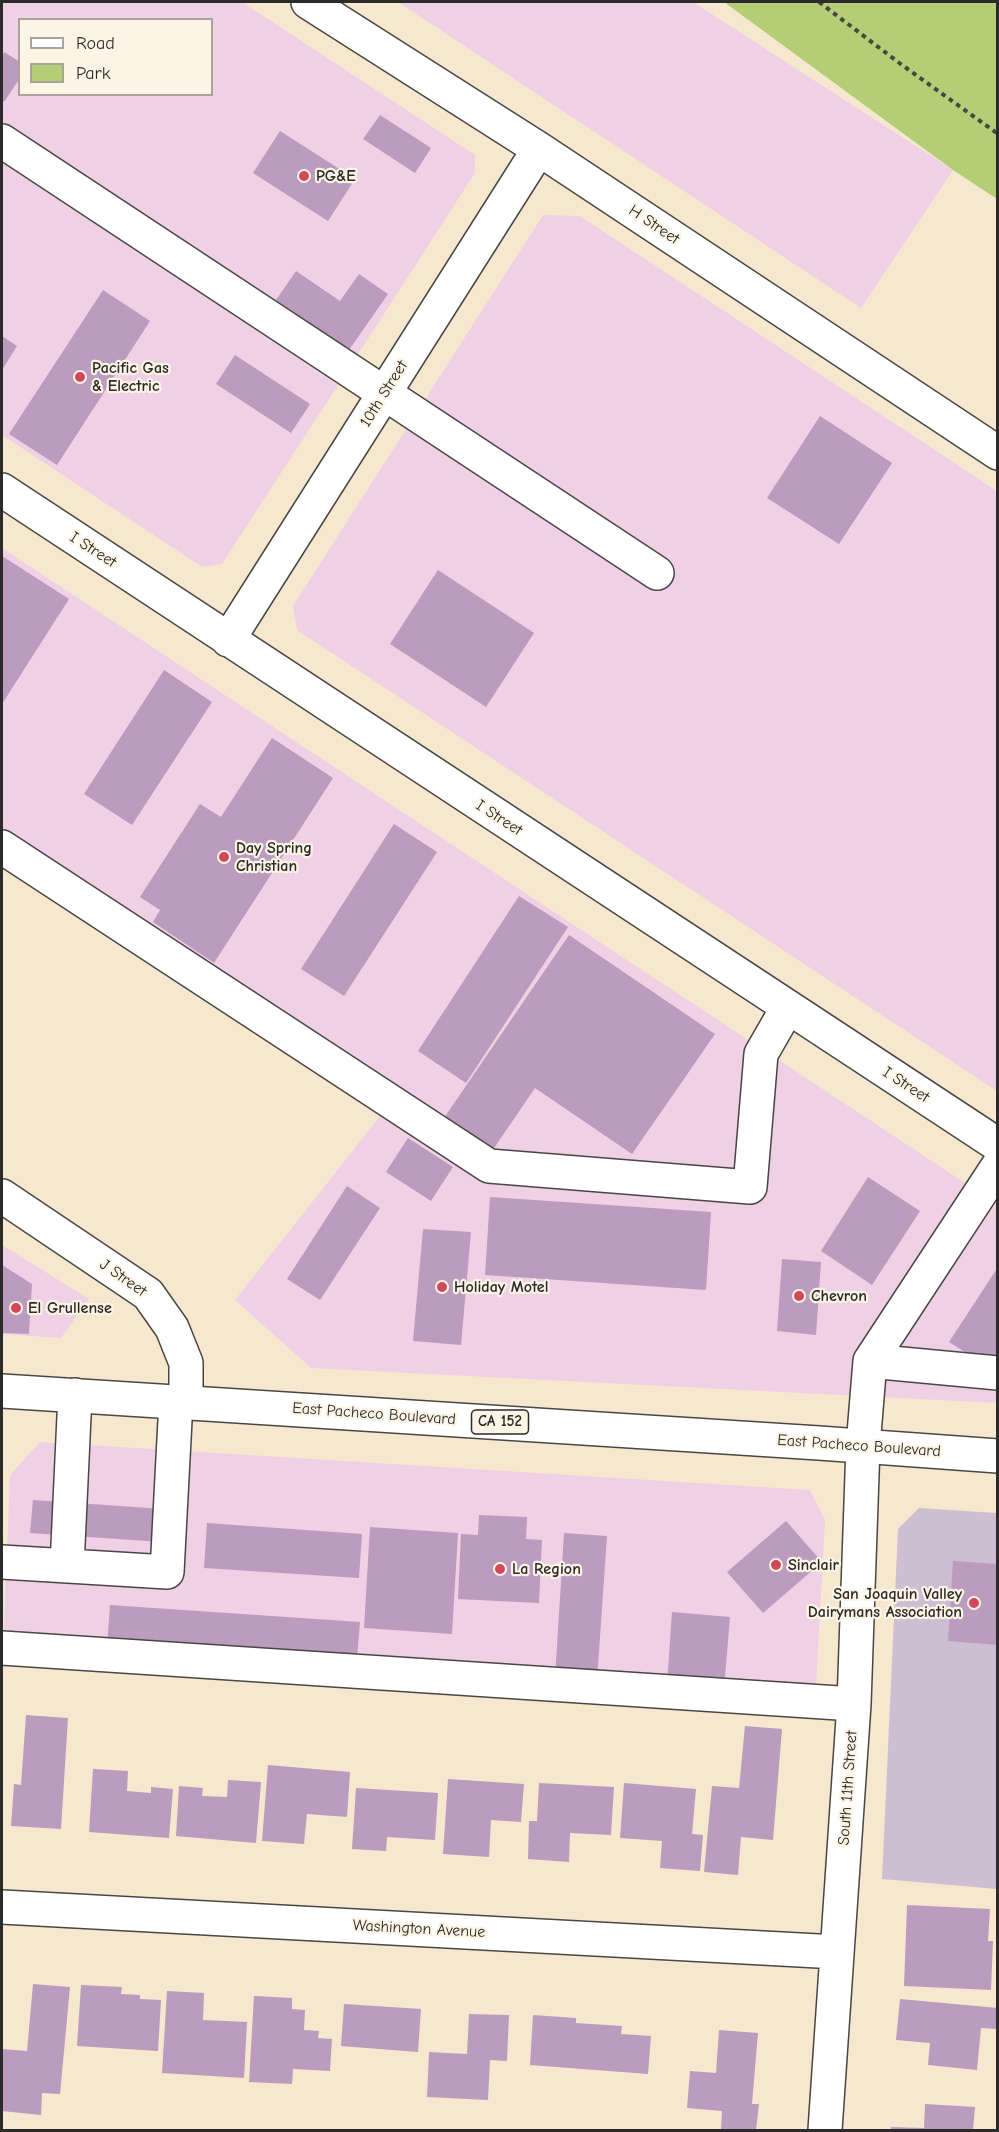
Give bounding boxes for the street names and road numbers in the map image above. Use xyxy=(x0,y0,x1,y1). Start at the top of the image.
street label: H Street xyxy=(625,201,683,249)
street label: 10th Street xyxy=(356,357,412,431)
street label: I Street xyxy=(66,528,120,572)
street label: I Street xyxy=(472,796,526,840)
street label: I Street xyxy=(879,1063,933,1107)
street label: J Street xyxy=(96,1255,150,1301)
street label: East Pacheco Boulevard xyxy=(292,1399,456,1429)
road number: CA 152 xyxy=(472,1410,528,1434)
street label: East Pacheco Boulevard xyxy=(777,1431,941,1461)
street label: South 11th Street xyxy=(834,1730,862,1846)
street label: Washington Avenue xyxy=(352,1916,486,1942)

